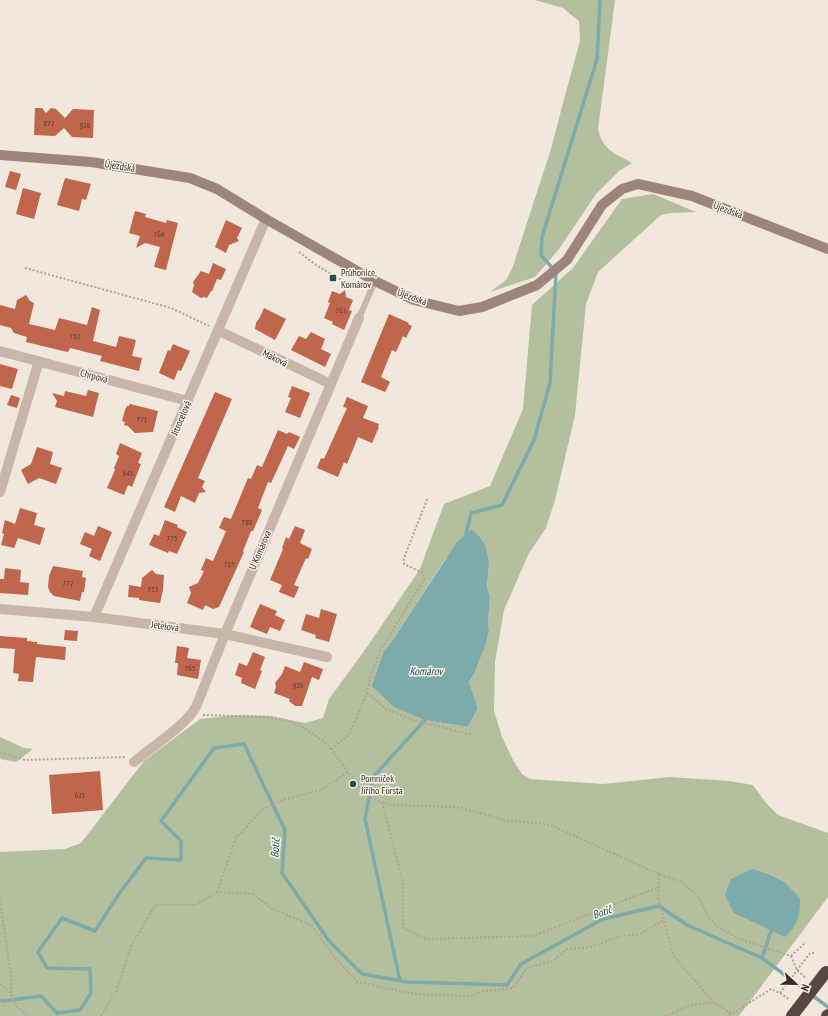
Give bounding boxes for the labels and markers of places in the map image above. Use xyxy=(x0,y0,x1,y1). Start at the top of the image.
place label: Průhonice, Komárov xyxy=(341,266,377,291)
marker: Průhonice, Komárov xyxy=(328,273,338,283)
place label: Pomníček Jiřího Fürsta xyxy=(360,772,403,797)
marker: Pomníček Jiřího Fürsta xyxy=(348,779,358,789)

